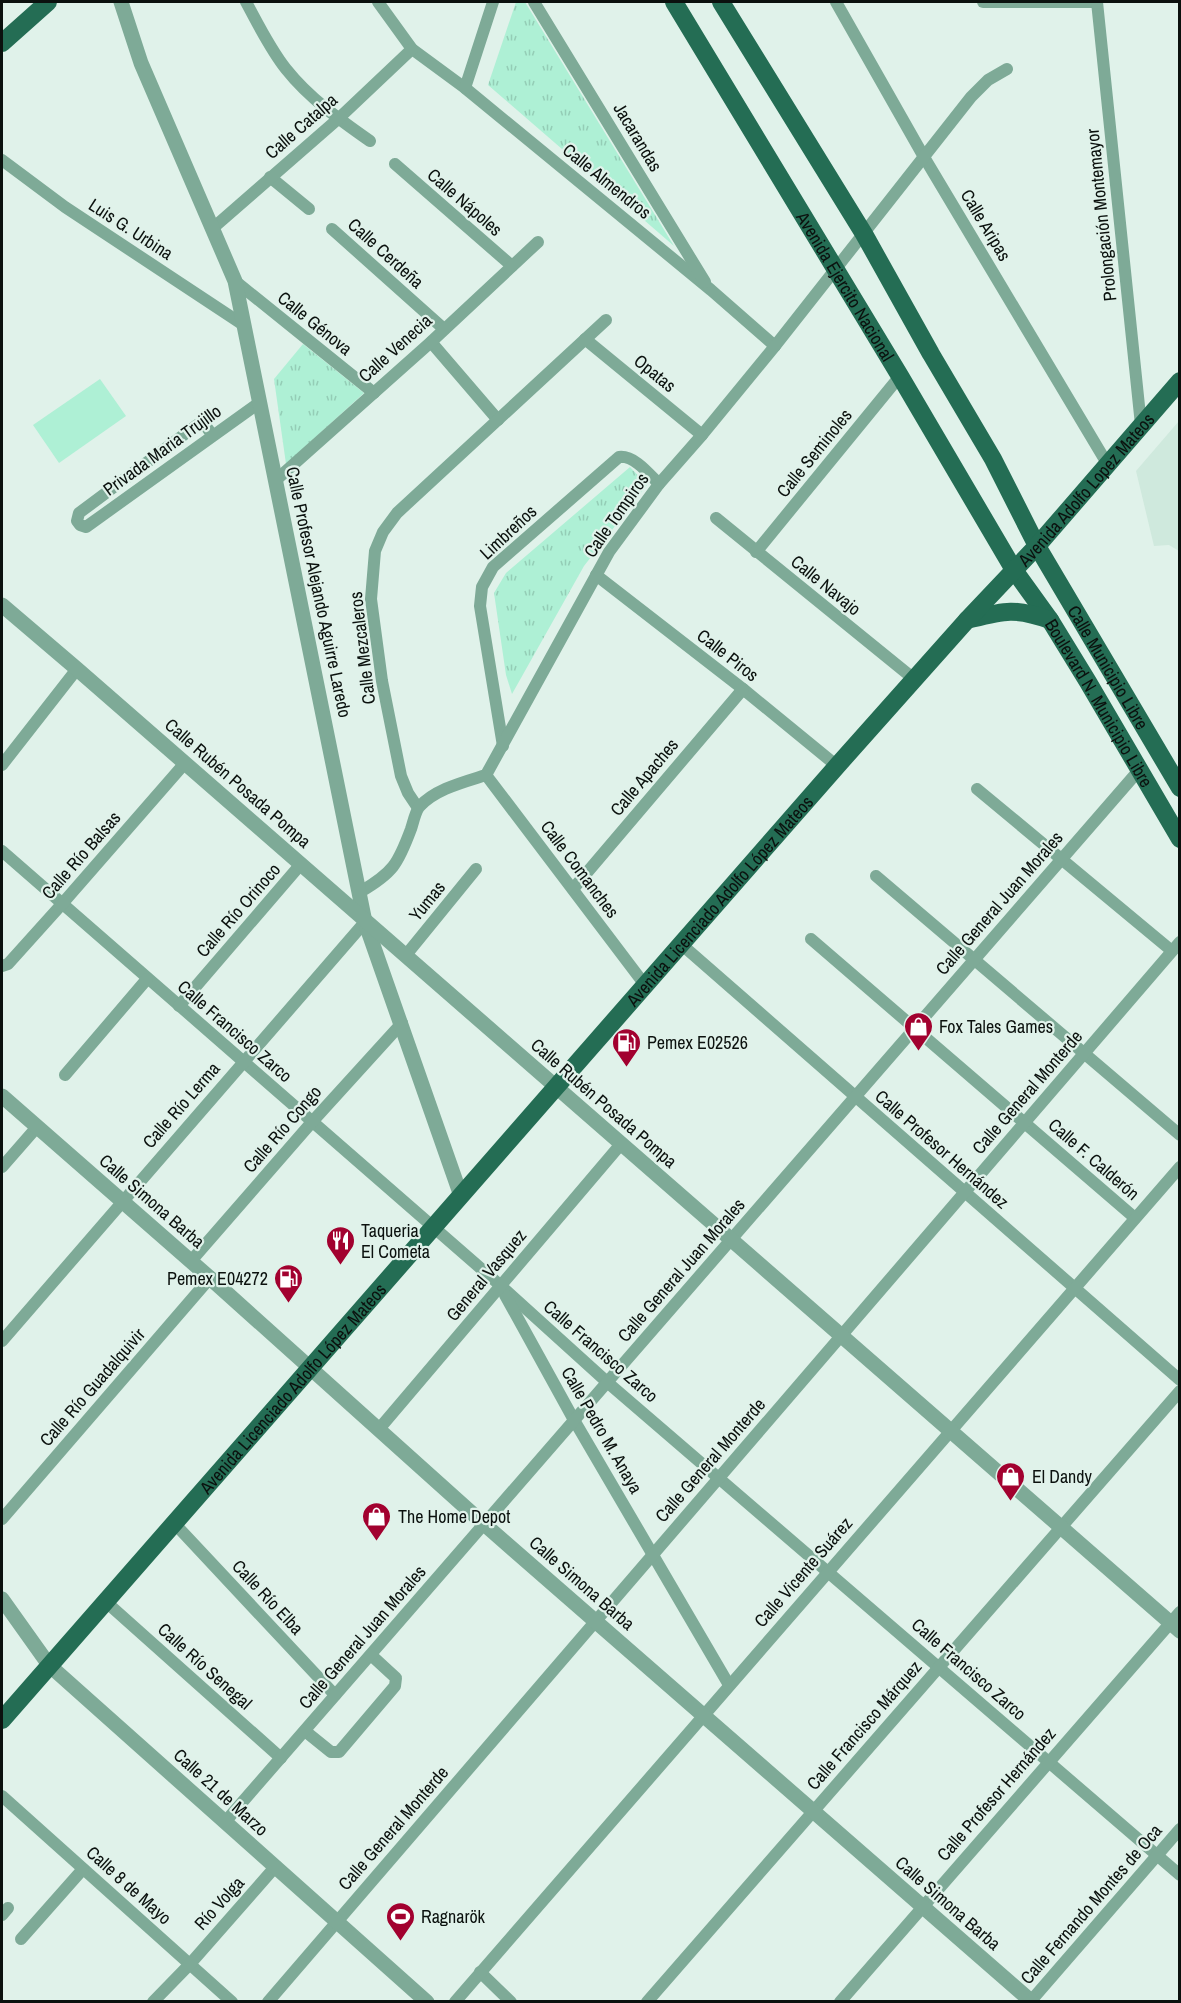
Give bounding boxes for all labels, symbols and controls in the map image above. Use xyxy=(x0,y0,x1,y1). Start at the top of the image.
street label: Calle Catalpa xyxy=(259,87,343,165)
street label: Jacarandas xyxy=(608,98,668,176)
street label: Prolongación Montemayor xyxy=(1080,128,1122,302)
street label: Calle Almendros xyxy=(557,137,657,225)
street label: Calle Nápoles xyxy=(422,162,508,242)
street label: Calle Aripas xyxy=(955,184,1017,266)
street label: Luis G. Urbina xyxy=(84,192,178,266)
street label: Avenida Ejercito Nacional xyxy=(790,206,901,366)
street label: Calle Cerdeña xyxy=(343,212,429,294)
street label: Calle Génova xyxy=(272,285,358,361)
street label: Calle Venecia xyxy=(353,308,437,388)
street label: Opatas xyxy=(629,348,681,398)
street label: Privada Maria Trujillo xyxy=(98,399,226,501)
street label: Calle Seminoles xyxy=(770,403,858,503)
street label: Avenida Adolfo Lopez Mateos xyxy=(1011,407,1160,572)
street label: Calle Profesor Alejando Aguirre Laredo xyxy=(280,464,358,720)
street label: Calle Tompiros xyxy=(578,468,654,562)
street label: Limbreños xyxy=(474,499,542,565)
street label: Calle Navajo xyxy=(786,549,866,621)
street label: Calle Mezcaleros xyxy=(343,590,381,706)
street label: Calle Municipio Libre xyxy=(1062,600,1155,734)
street label: Boulevard N. Municipio Libre xyxy=(1039,614,1159,792)
street label: Calle Piros xyxy=(692,623,764,687)
street label: Calle Rubén Posada Pompa xyxy=(160,712,316,854)
street label: Calle Apaches xyxy=(604,733,684,821)
street label: Avenida Licenciado Adolfo López Mateos xyxy=(619,790,818,1012)
street label: Calle Río Balsas xyxy=(36,806,126,904)
street label: Calle Comanches xyxy=(535,815,625,923)
street label: Calle General Juan Morales xyxy=(930,826,1068,980)
street label: Calle Río Orinoco xyxy=(190,858,286,962)
street label: Yumas xyxy=(403,876,451,926)
street label: Calle Francisco Zarco xyxy=(172,974,298,1088)
shop icon: Fox Tales Games xyxy=(902,1010,934,1052)
place label: Fox Tales Games xyxy=(939,1014,1053,1039)
street label: Calle General Monterde xyxy=(966,1025,1088,1159)
fuel station icon: Pemex E02526 xyxy=(610,1026,642,1068)
place label: Pemex E02526 xyxy=(647,1030,748,1055)
street label: Calle Rubén Posada Pompa xyxy=(526,1032,682,1174)
street label: Calle Río Lerma xyxy=(137,1057,225,1153)
street label: Calle Río Congo xyxy=(237,1080,327,1178)
street label: Calle Profesor Hernández xyxy=(870,1084,1014,1214)
street label: Calle F. Calderón xyxy=(1043,1112,1145,1206)
street label: Calle Simona Barba xyxy=(94,1148,210,1254)
street label: Calle General Juan Morales xyxy=(612,1193,750,1347)
place label: Taqueria El Cometa xyxy=(361,1218,430,1264)
restaurant icon: Taqueria El Cometa xyxy=(324,1224,356,1266)
street label: General Vasquez xyxy=(440,1224,532,1326)
fuel station icon: Pemex E04272 xyxy=(273,1262,305,1304)
place label: Pemex E04272 xyxy=(167,1266,268,1291)
street label: Avenida Licenciado Adolfo López Mateos xyxy=(193,1277,392,1500)
street label: Calle Francisco Zarco xyxy=(538,1294,664,1408)
street label: Calle Río Guadalquivir xyxy=(34,1322,150,1452)
street label: Calle Pedro M. Anaya xyxy=(555,1362,649,1498)
street label: Calle General Monterde xyxy=(649,1393,771,1527)
shop icon: El Dandy xyxy=(995,1460,1027,1502)
place label: El Dandy xyxy=(1032,1464,1093,1489)
shop icon: The Home Depot xyxy=(361,1500,393,1542)
place label: The Home Depot xyxy=(398,1504,510,1529)
street label: Calle Vicente Suárez xyxy=(748,1512,858,1632)
street label: Calle Simona Barba xyxy=(524,1530,640,1636)
street label: Calle Río Elba xyxy=(227,1554,309,1640)
street label: Calle General Juan Morales xyxy=(293,1560,431,1714)
street label: Calle Francisco Zarco xyxy=(906,1612,1032,1726)
street label: Calle Río Senegal xyxy=(152,1617,258,1715)
street label: Calle Francisco Márquez xyxy=(801,1655,927,1795)
street label: Calle Profesor Hernández xyxy=(931,1722,1061,1866)
street label: Calle 21 de Marzo xyxy=(168,1743,274,1841)
street label: Calle General Monterde xyxy=(332,1761,454,1895)
street label: Calle Fernando Montes de Oca xyxy=(1015,1819,1167,1989)
street label: Calle 8 de Mayo xyxy=(81,1840,177,1930)
street label: Calle Simona Barba xyxy=(890,1850,1006,1956)
street label: Río Volga xyxy=(188,1871,250,1935)
sports icon: Ragnarök xyxy=(384,1900,416,1942)
place label: Ragnarök xyxy=(421,1904,486,1929)

